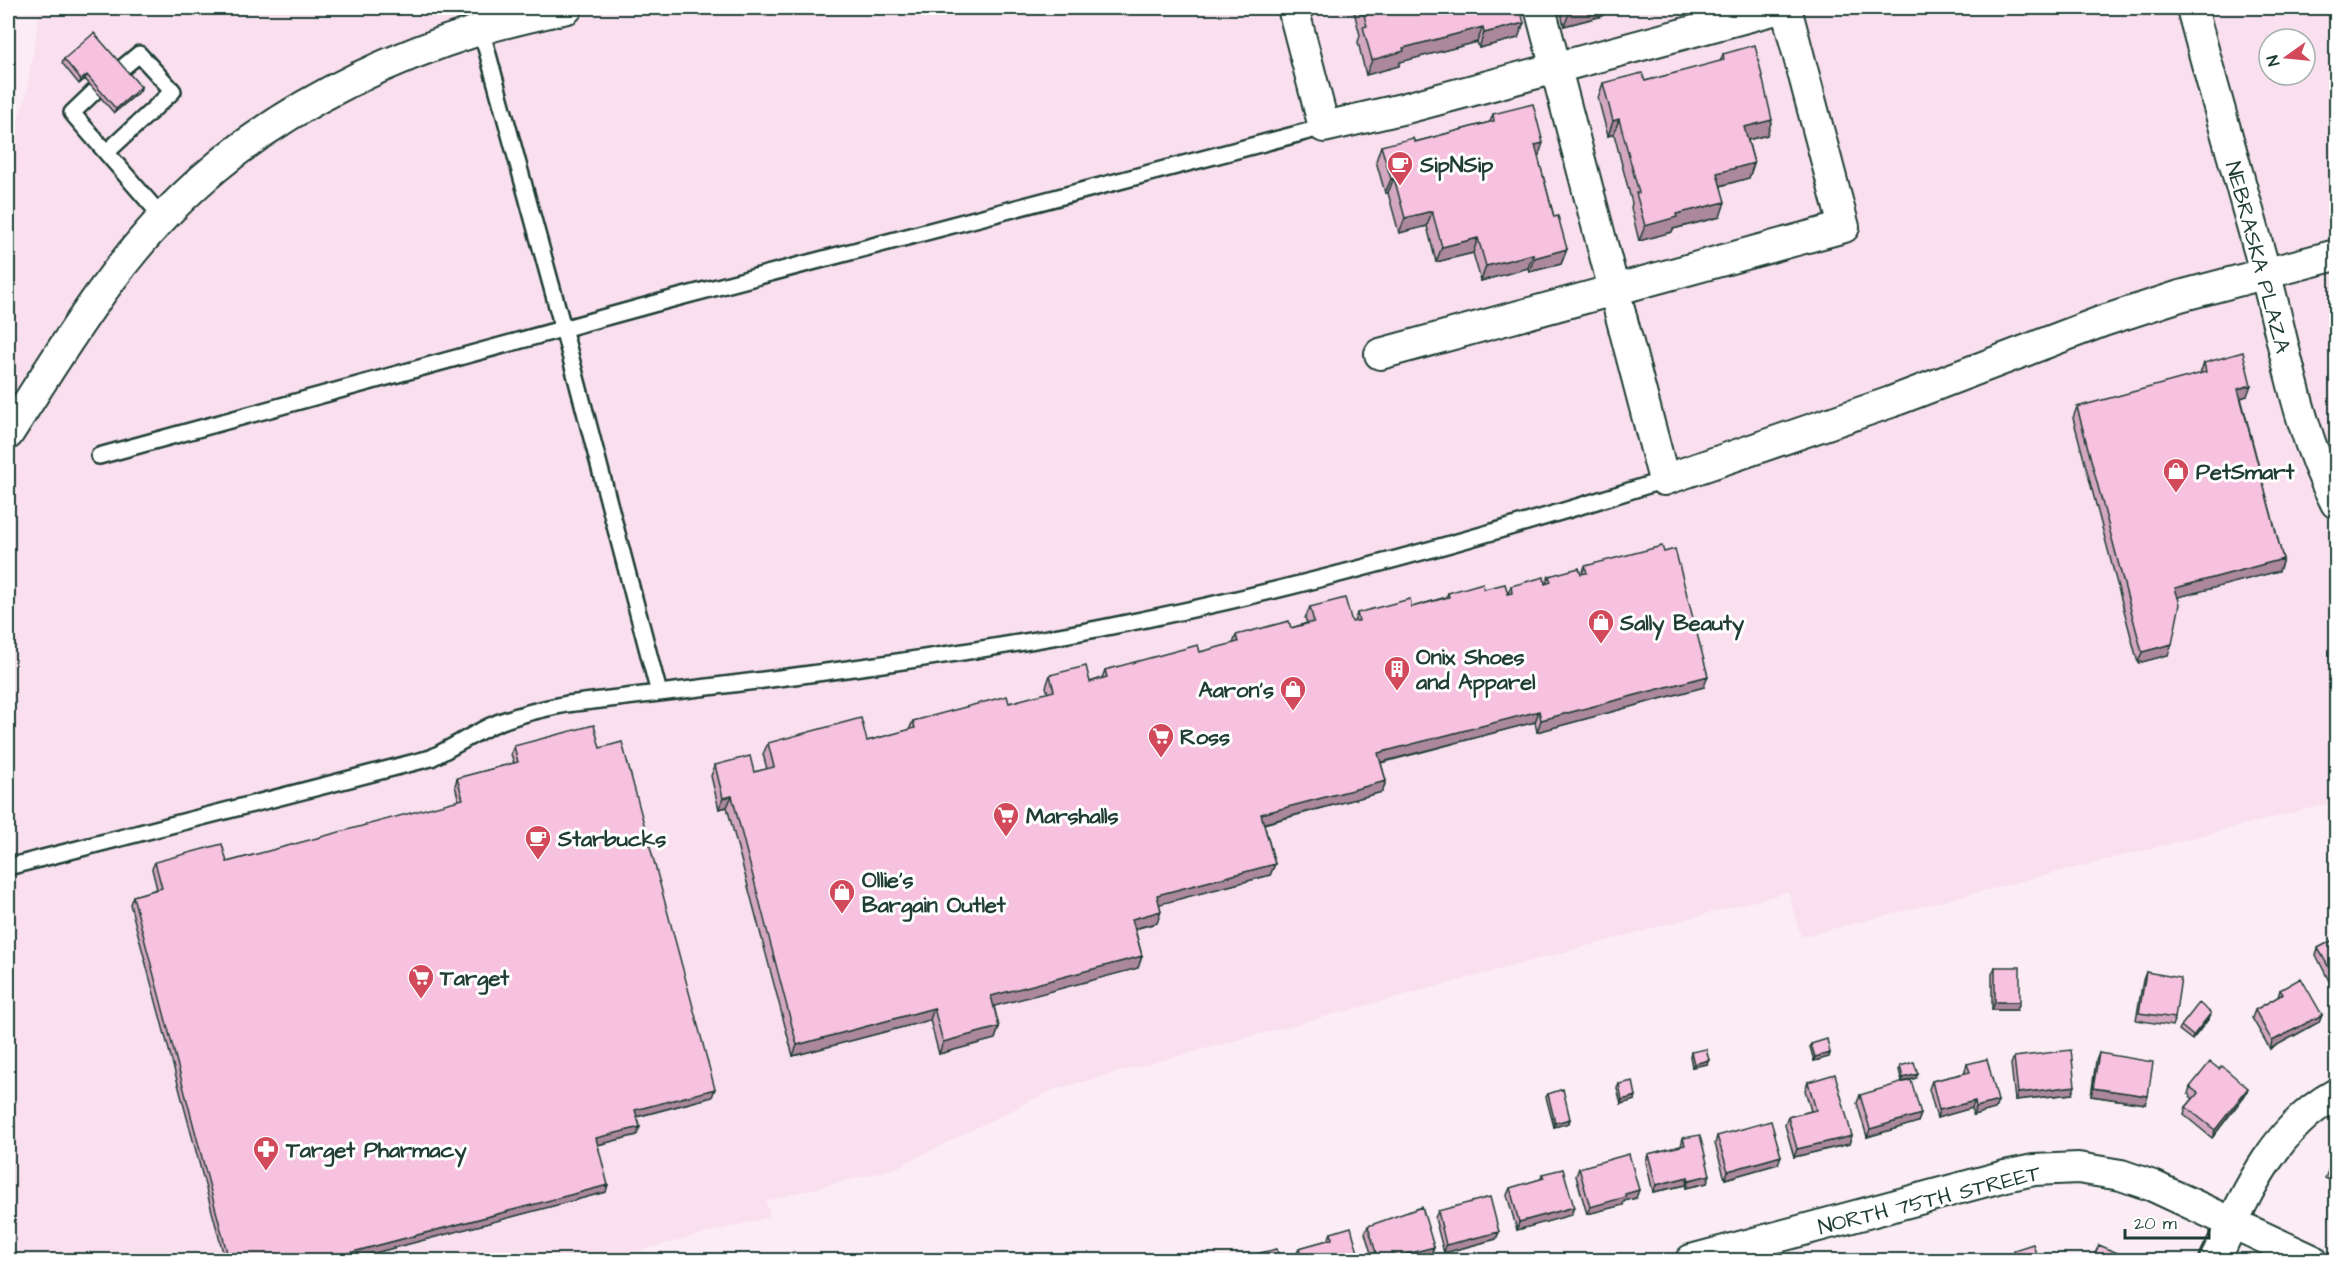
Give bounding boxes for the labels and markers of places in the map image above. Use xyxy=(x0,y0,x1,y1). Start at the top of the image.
cafe icon: SipNSip xyxy=(1385,149,1415,187)
place label: SipNSip xyxy=(1419,150,1494,181)
shop icon: PetSmart xyxy=(2161,456,2191,494)
place label: PetSmart xyxy=(2196,457,2295,488)
shop icon: Sally Beauty xyxy=(1586,607,1616,645)
place label: Sally Beauty xyxy=(1619,608,1745,641)
place label: Onix Shoes and Apparel xyxy=(1415,642,1536,698)
building icon: Onix Shoes and Apparel xyxy=(1382,654,1412,692)
shop icon: Aaron's xyxy=(1278,674,1308,712)
place label: Aaron's xyxy=(1199,675,1274,706)
supermarket icon: Ross xyxy=(1146,721,1176,759)
place label: Ross xyxy=(1180,722,1230,753)
supermarket icon: Marshalls xyxy=(991,800,1021,838)
place label: Marshalls xyxy=(1026,801,1119,832)
cafe icon: Starbucks xyxy=(523,823,553,861)
place label: Starbucks xyxy=(557,824,666,855)
place label: Ollie's Bargain Outlet xyxy=(862,865,1007,922)
shop icon: Ollie's Bargain Outlet xyxy=(827,877,857,915)
supermarket icon: Target xyxy=(406,962,436,1000)
place label: Target xyxy=(439,963,510,995)
pharmacy icon: Target Pharmacy xyxy=(251,1134,281,1172)
place label: Target Pharmacy xyxy=(285,1135,467,1168)

